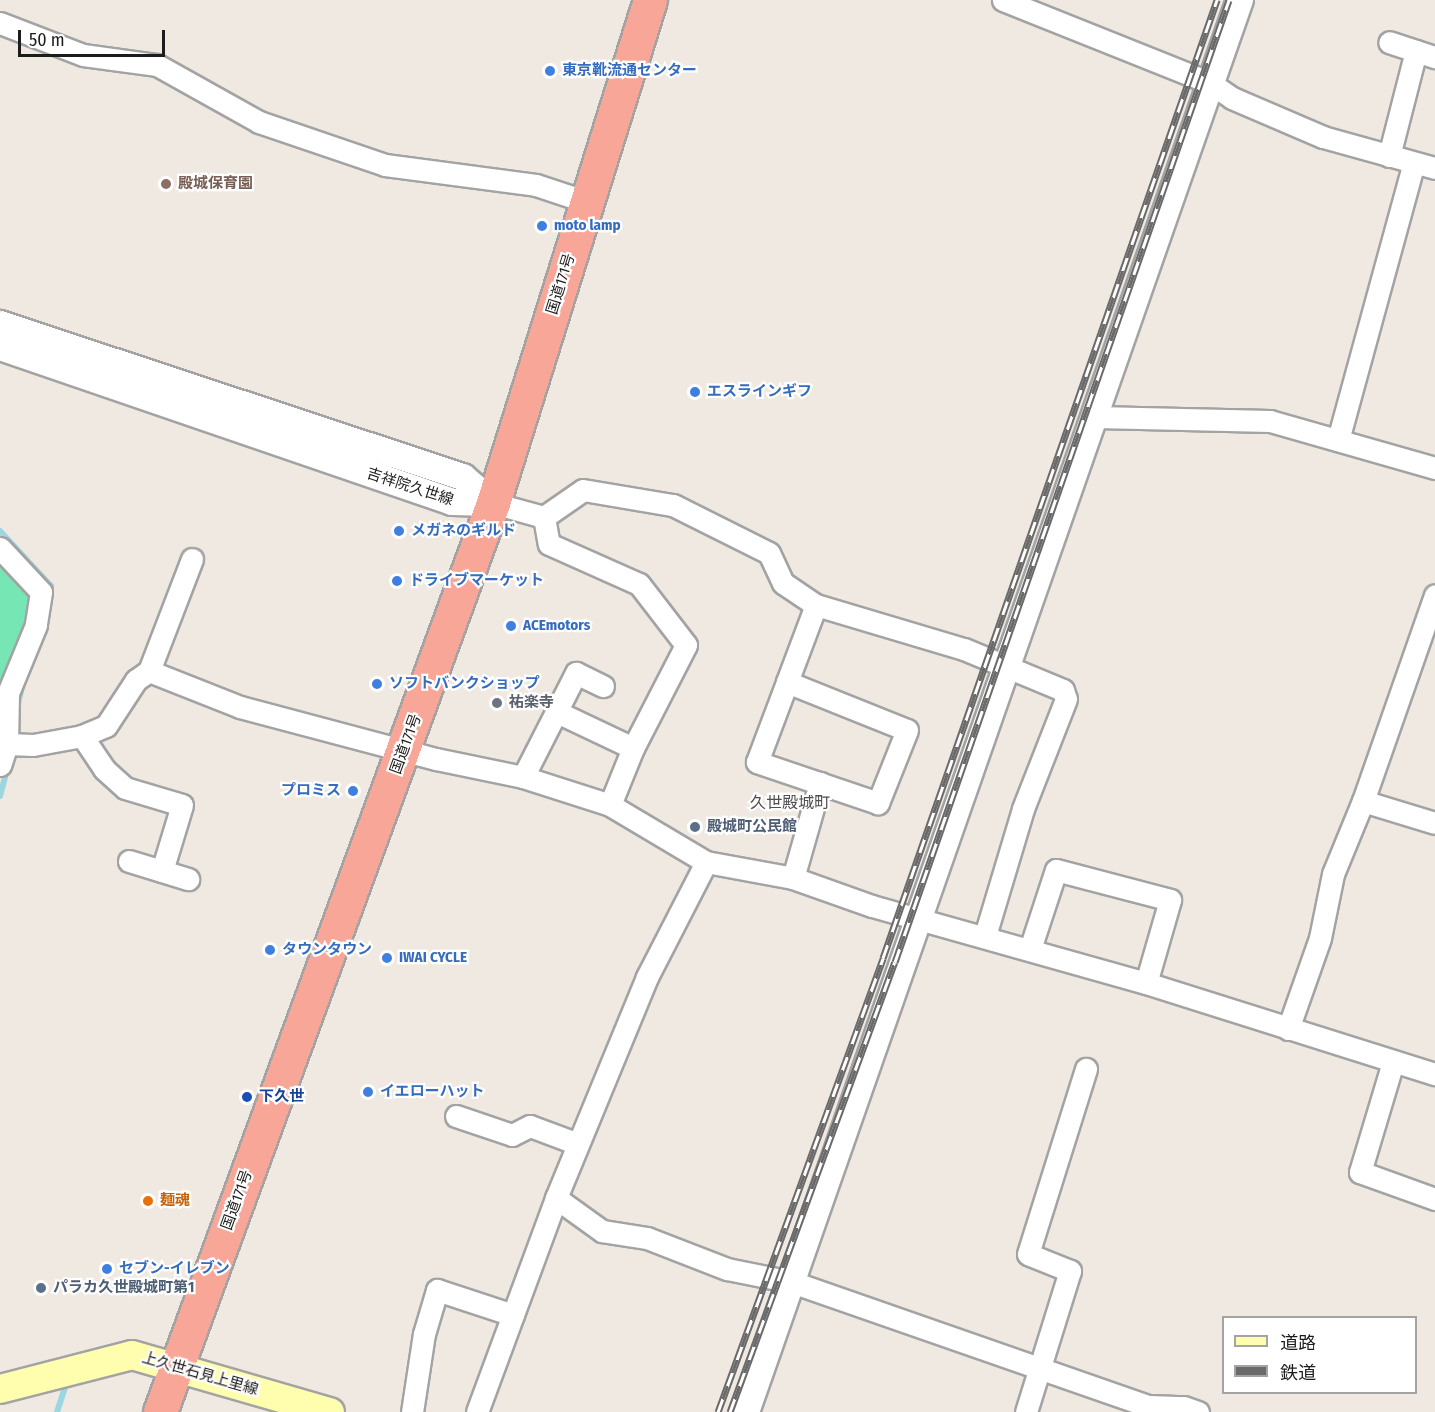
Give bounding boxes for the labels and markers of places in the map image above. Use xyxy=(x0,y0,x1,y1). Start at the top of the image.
place label: 東京靴流通センター xyxy=(562,62,697,80)
marker: 東京靴流通センター xyxy=(543,64,557,78)
place label: 殿城保育園 xyxy=(178,175,253,193)
marker: 殿城保育園 xyxy=(159,177,173,191)
place label: moto lamp xyxy=(554,217,621,235)
marker: moto lamp xyxy=(535,219,549,233)
place label: エスラインギフ xyxy=(707,383,812,401)
marker: エスラインギフ xyxy=(688,385,702,399)
place label: メガネのギルド xyxy=(411,522,516,540)
marker: メガネのギルド xyxy=(392,524,406,538)
place label: ドライブマーケット xyxy=(409,572,544,590)
marker: ドライブマーケット xyxy=(390,574,404,588)
place label: ACEmotors xyxy=(523,617,590,635)
marker: ACEmotors xyxy=(504,619,518,633)
place label: ソフトバンクショップ xyxy=(389,675,539,693)
marker: ソフトバンクショップ xyxy=(370,677,384,691)
place label: 祐楽寺 xyxy=(509,694,554,712)
marker: 祐楽寺 xyxy=(490,696,504,710)
place label: プロミス xyxy=(281,782,341,800)
marker: プロミス xyxy=(346,784,360,798)
place label: 殿城町公民館 xyxy=(707,818,797,836)
marker: 殿城町公民館 xyxy=(688,820,702,834)
place label: タウンタウン xyxy=(282,941,372,959)
marker: タウンタウン xyxy=(263,943,277,957)
place label: IWAI CYCLE xyxy=(399,949,467,967)
marker: IWAI CYCLE xyxy=(380,951,394,965)
place label: イエローハット xyxy=(380,1083,485,1101)
marker: イエローハット xyxy=(361,1085,375,1099)
place label: 下久世 xyxy=(259,1088,304,1106)
marker: 下久世 xyxy=(240,1090,254,1104)
place label: 麺魂 xyxy=(160,1192,190,1210)
marker: 麺魂 xyxy=(141,1194,155,1208)
place label: セブン-イレブン xyxy=(119,1260,230,1278)
marker: セブン-イレブン xyxy=(100,1262,114,1276)
place label: パラカ久世殿城町第1 xyxy=(53,1279,194,1297)
marker: パラカ久世殿城町第1 xyxy=(34,1281,48,1295)

